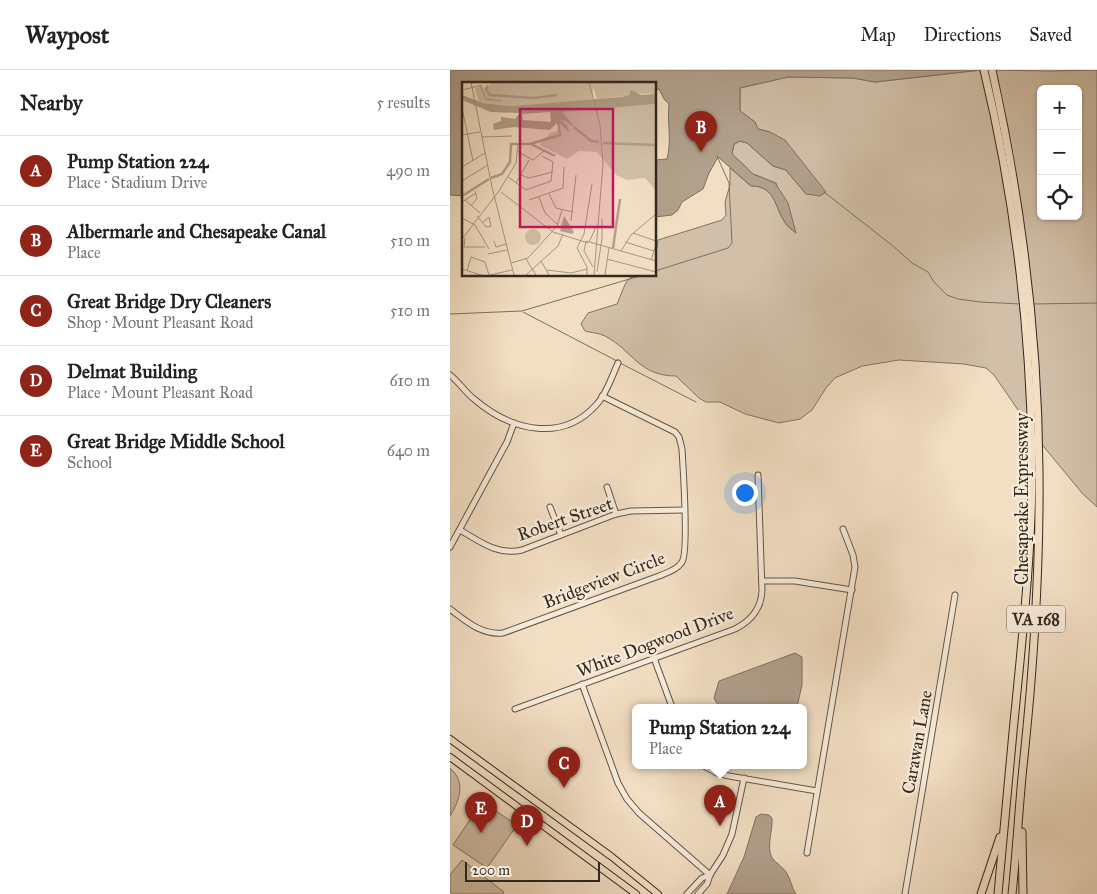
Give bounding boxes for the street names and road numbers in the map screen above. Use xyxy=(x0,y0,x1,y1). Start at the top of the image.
street label: Chesapeake Expressway xyxy=(1011,412,1033,585)
street label: Robert Street xyxy=(514,492,616,546)
street label: Bridgeview Circle xyxy=(540,547,668,614)
street label: White Dogwood Drive xyxy=(573,602,737,683)
road number: VA 168 xyxy=(1007,606,1065,632)
street label: Carawan Lane xyxy=(897,688,937,796)

